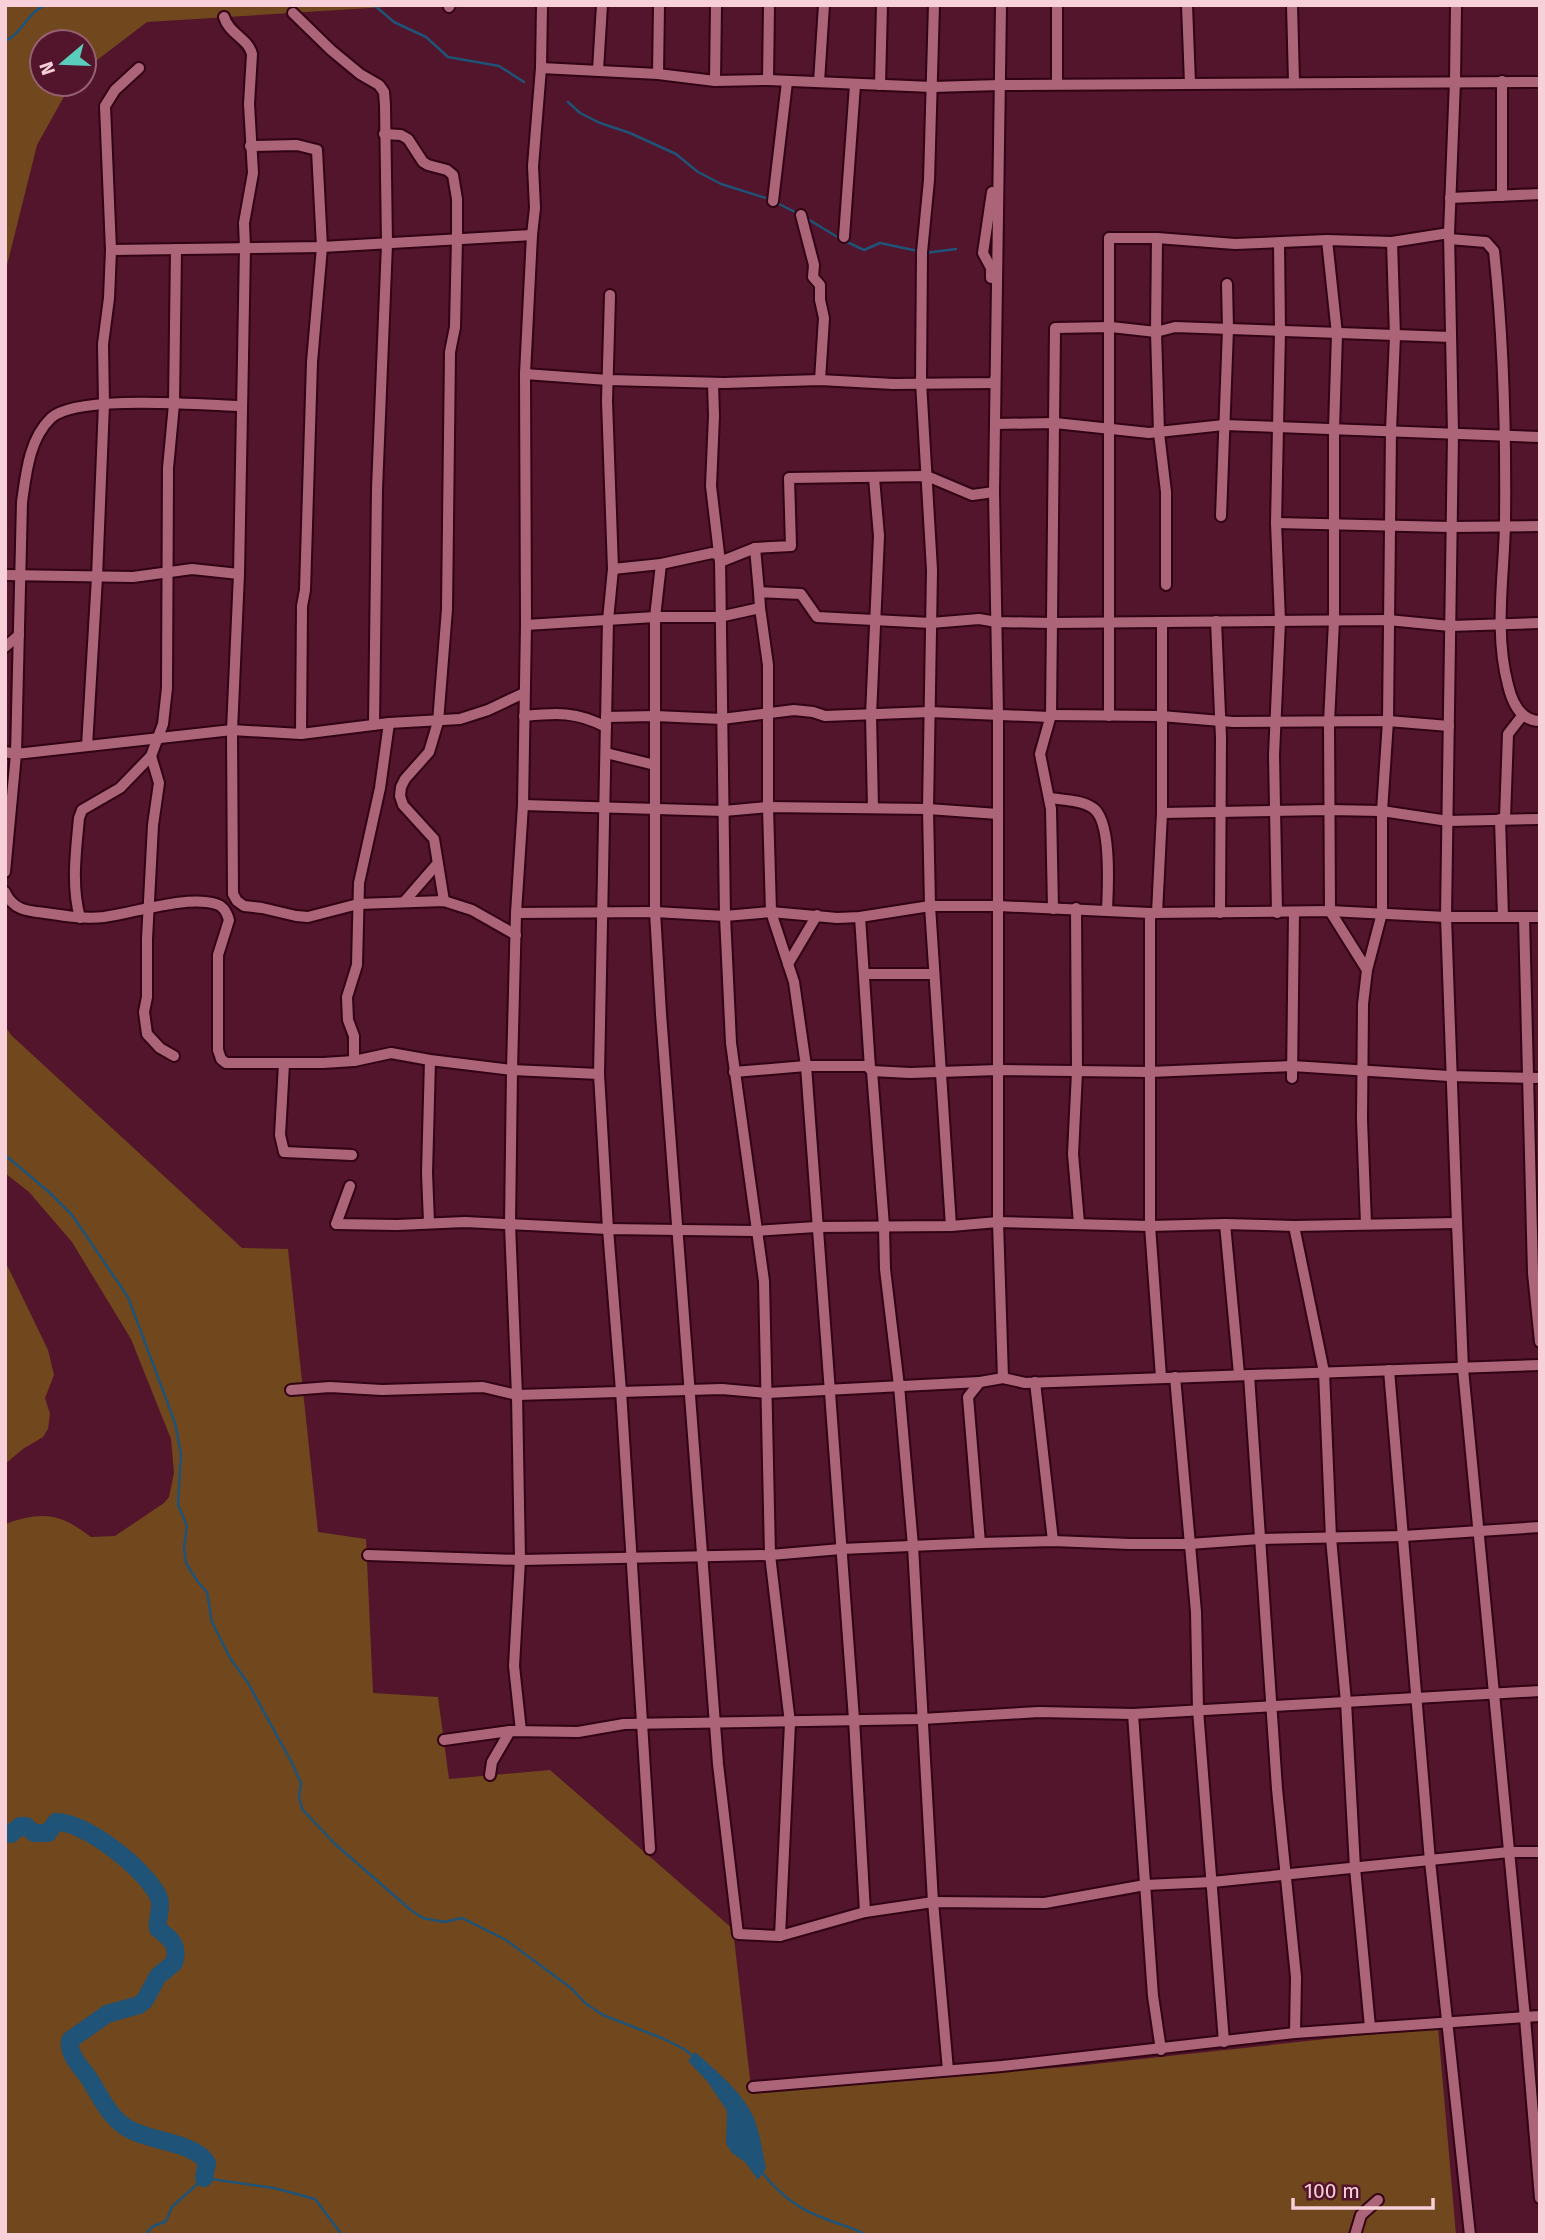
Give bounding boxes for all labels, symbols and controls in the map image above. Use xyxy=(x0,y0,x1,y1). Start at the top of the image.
north arrow xyxy=(28,28,98,98)
text: N xyxy=(34,59,60,78)
scale bar xyxy=(1293,2166,1433,2210)
text: 100 m xyxy=(1304,2178,1360,2204)

